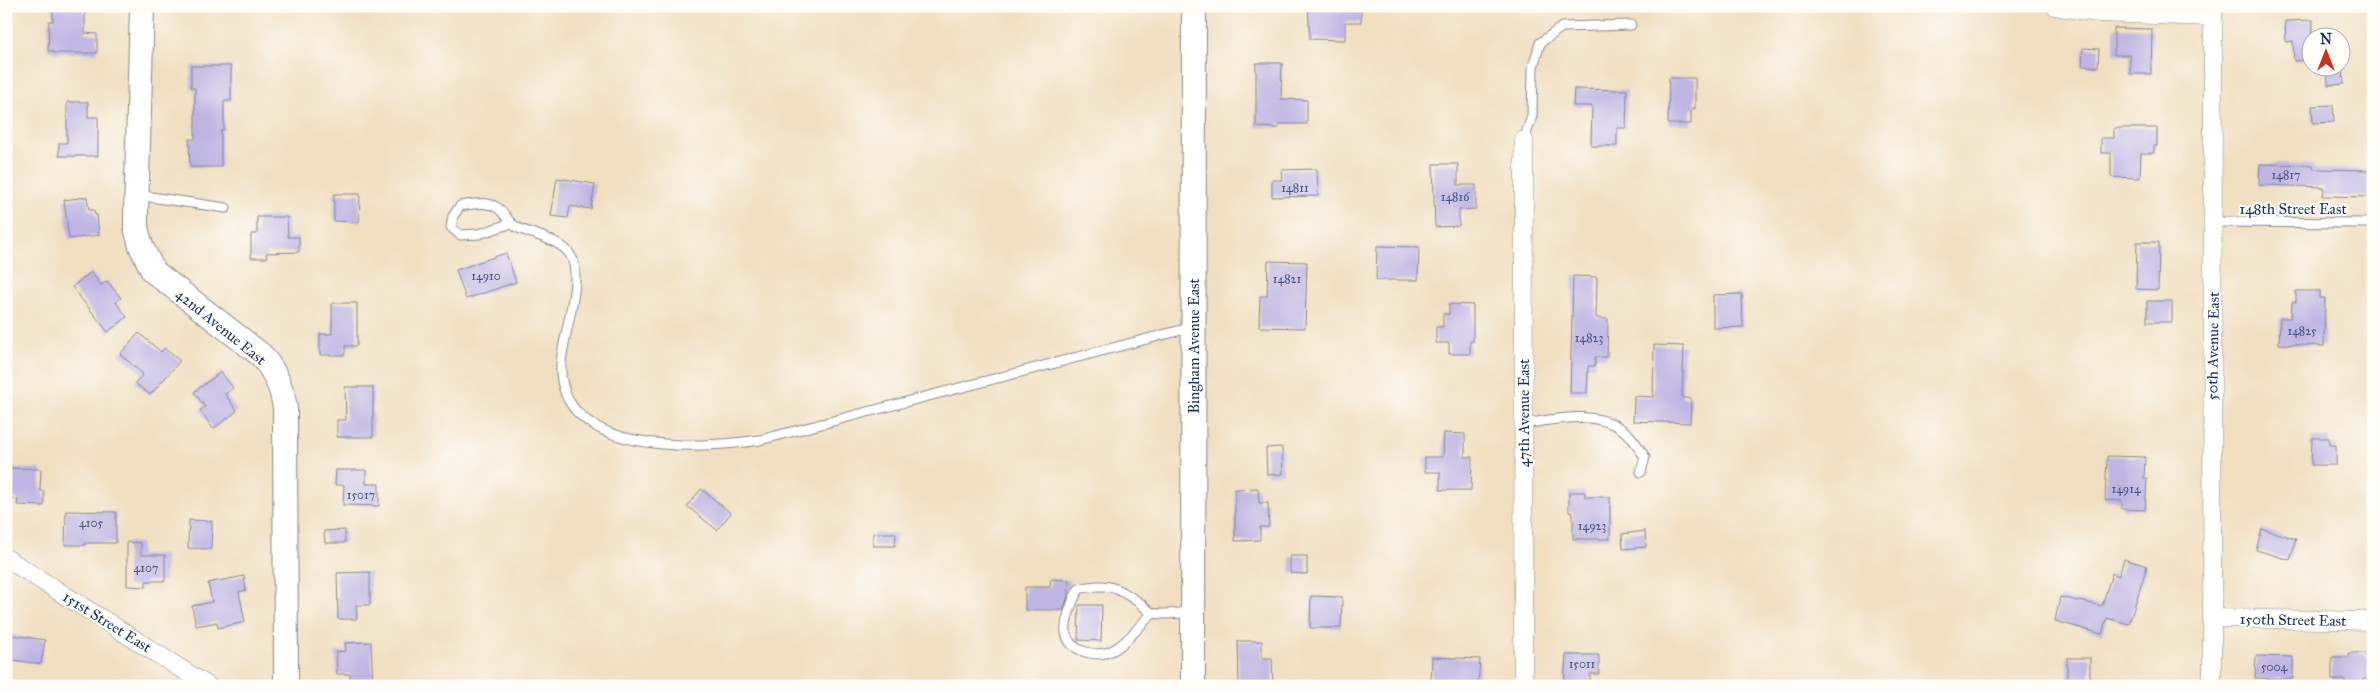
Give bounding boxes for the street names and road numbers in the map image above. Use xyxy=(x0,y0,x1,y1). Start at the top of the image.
street label: 148th Street East xyxy=(2239,200,2347,218)
street label: Bingham Avenue East xyxy=(1185,277,1203,414)
street label: 42nd Avenue East xyxy=(172,285,270,369)
street label: 50th Avenue East xyxy=(2203,291,2223,401)
street label: 47th Avenue East xyxy=(1515,358,1533,467)
street label: 151st Street East xyxy=(59,588,155,657)
street label: 150th Street East xyxy=(2239,610,2347,630)

